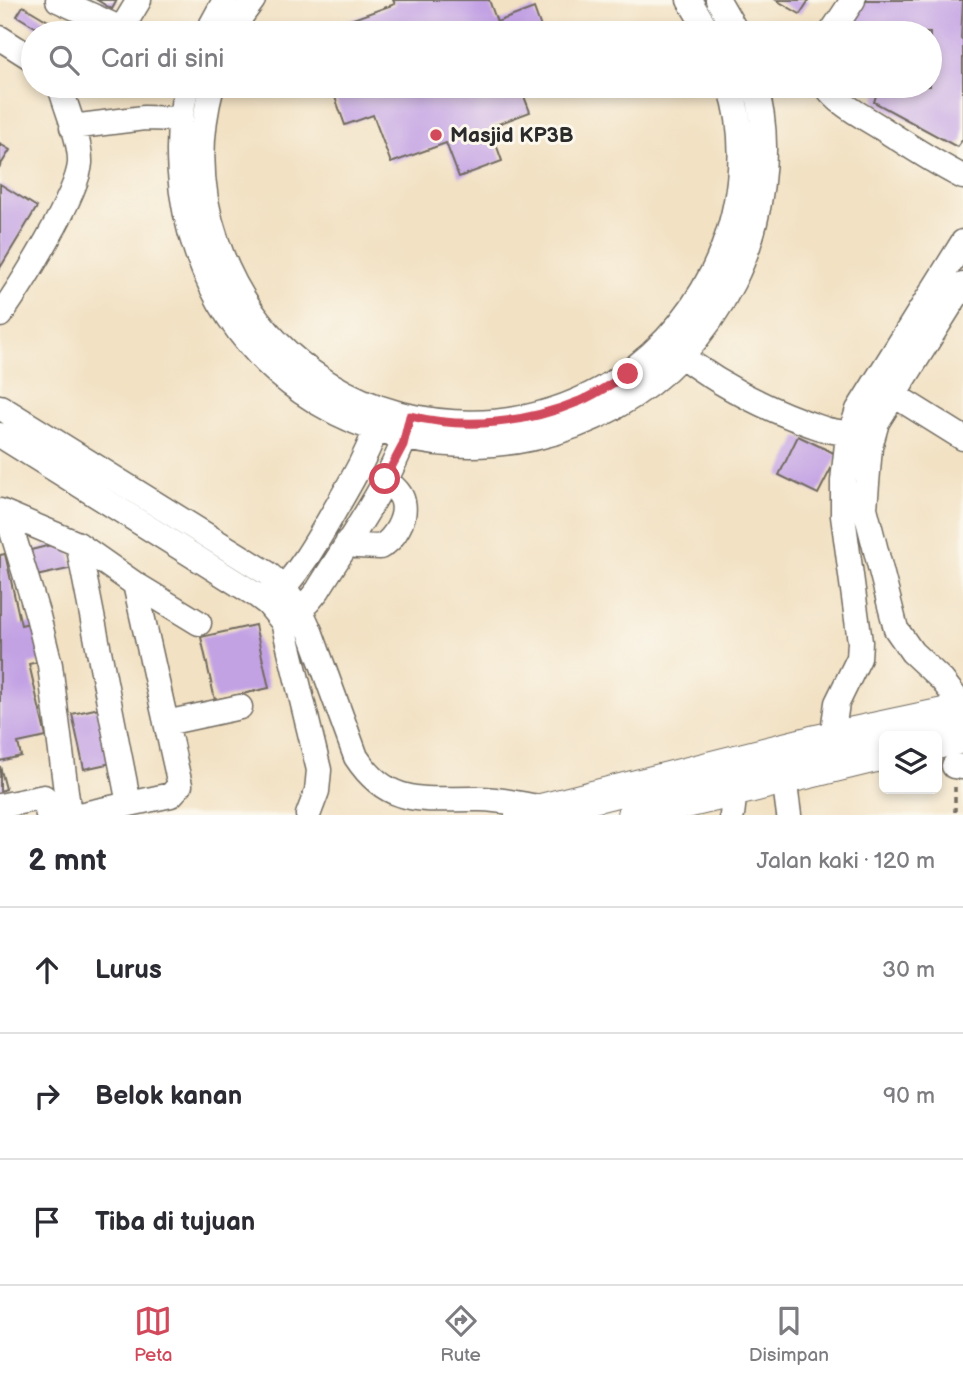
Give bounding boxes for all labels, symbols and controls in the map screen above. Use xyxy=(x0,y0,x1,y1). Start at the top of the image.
search box xyxy=(21,21,942,98)
icon: search xyxy=(45,41,83,79)
text: Cari di sini xyxy=(101,44,224,75)
place label: Masjid KP3B xyxy=(450,123,574,148)
marker: Masjid KP3B xyxy=(428,127,444,143)
route end xyxy=(612,358,643,389)
route start xyxy=(369,463,400,494)
map controls xyxy=(879,731,942,794)
button: layers xyxy=(879,731,942,794)
text: 2 mnt xyxy=(28,843,106,879)
text: Jalan kaki · 120 m xyxy=(756,847,935,875)
icon: ahead xyxy=(28,951,66,989)
text: Lurus xyxy=(95,955,162,986)
text: 30 m xyxy=(882,956,935,984)
icon: right xyxy=(28,1077,66,1115)
text: Belok kanan xyxy=(95,1081,242,1112)
text: 90 m xyxy=(883,1082,935,1110)
icon: arrive xyxy=(28,1203,66,1241)
text: Tiba di tujuan xyxy=(95,1207,255,1238)
tab: Peta xyxy=(134,1302,172,1367)
tab: Rute xyxy=(440,1302,481,1367)
tab: Disimpan xyxy=(749,1302,829,1367)

